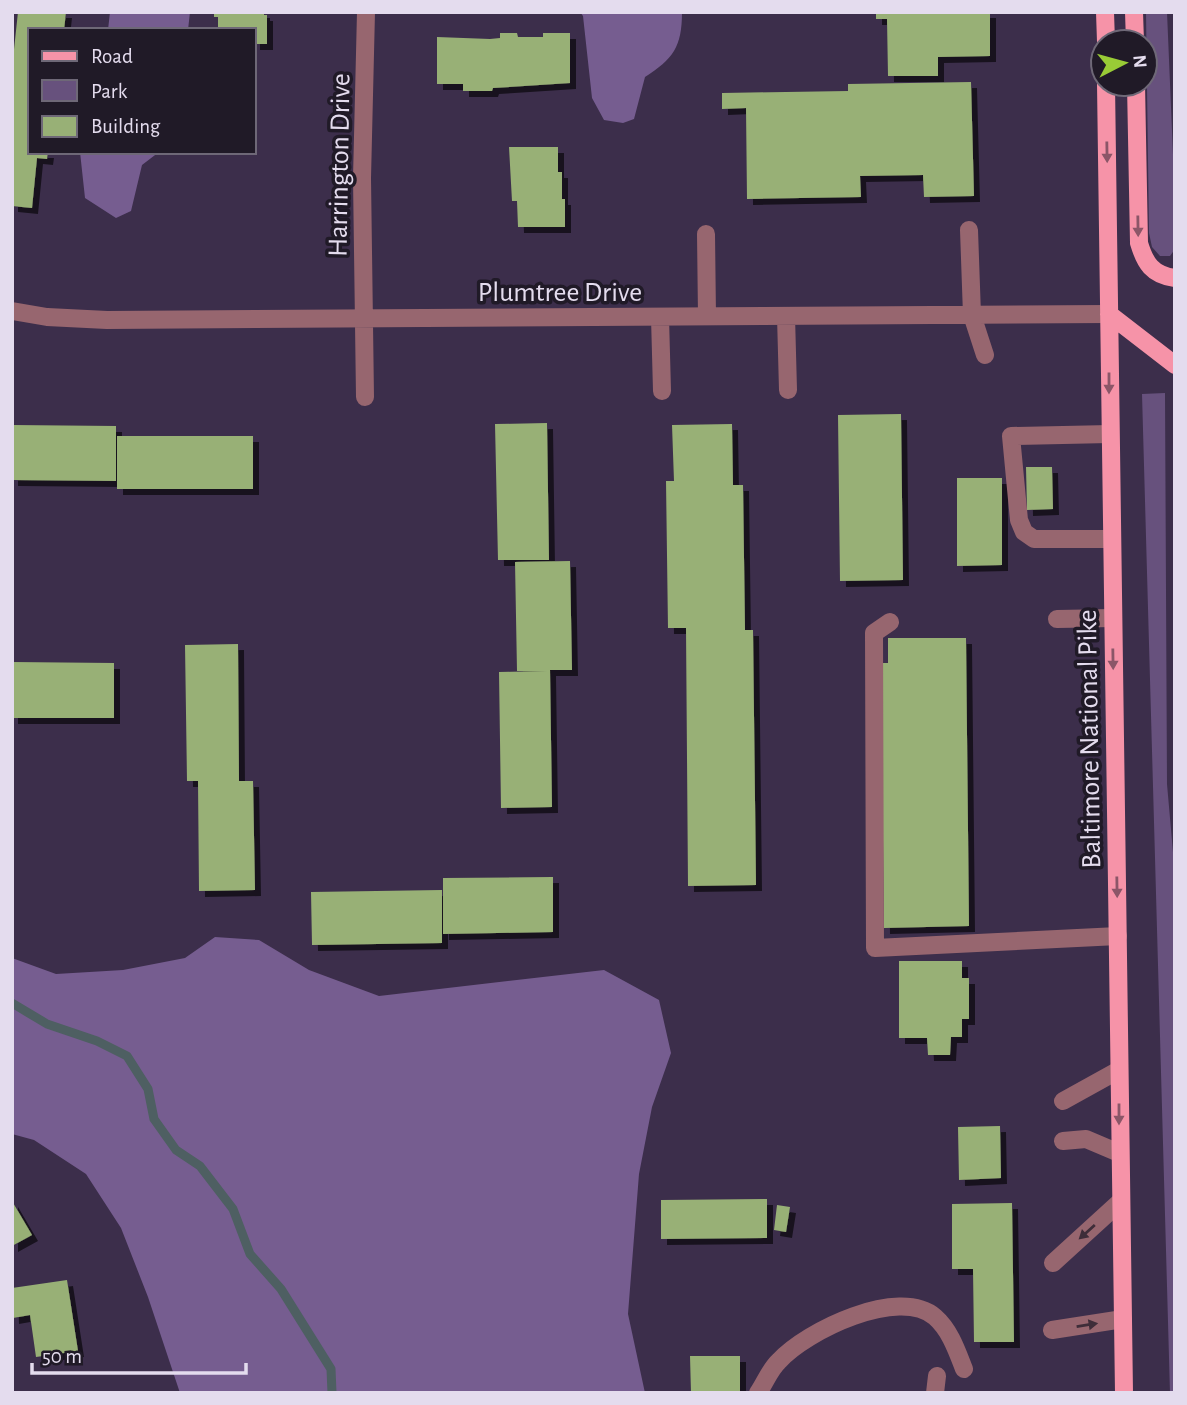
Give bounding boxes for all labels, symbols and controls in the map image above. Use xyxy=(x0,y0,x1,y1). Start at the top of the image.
legend xyxy=(28,28,256,154)
north arrow xyxy=(1089,28,1159,98)
text: Road xyxy=(91,46,133,67)
text: N xyxy=(1129,54,1150,69)
street label: Harrington Drive xyxy=(324,73,356,257)
text: Park xyxy=(91,81,128,102)
text: Building xyxy=(91,116,161,137)
one-way arrow xyxy=(1101,141,1113,163)
one-way arrow xyxy=(1133,215,1144,237)
street label: Plumtree Drive xyxy=(478,279,642,307)
one-way arrow xyxy=(1103,372,1115,394)
street label: Baltimore National Pike xyxy=(1074,609,1106,869)
one-way arrow xyxy=(1107,648,1119,670)
one-way arrow xyxy=(1111,876,1123,898)
one-way arrow xyxy=(1113,1103,1125,1125)
one-way arrow xyxy=(1079,1223,1096,1239)
one-way arrow xyxy=(1077,1319,1099,1330)
scale bar xyxy=(32,1332,245,1376)
text: 50 m xyxy=(42,1346,82,1367)

